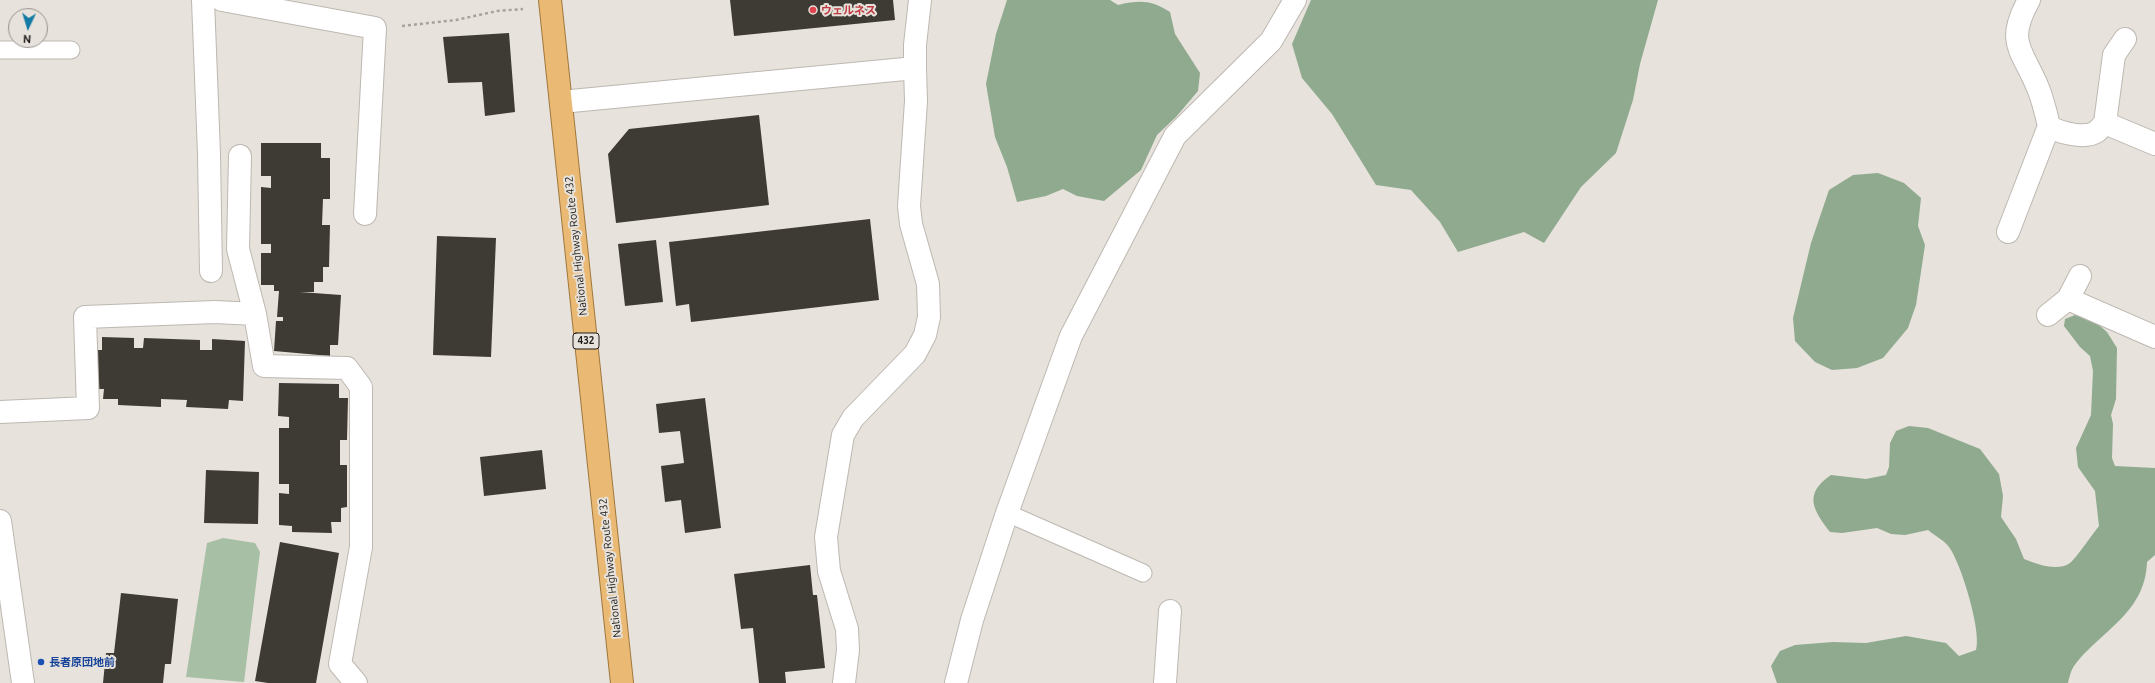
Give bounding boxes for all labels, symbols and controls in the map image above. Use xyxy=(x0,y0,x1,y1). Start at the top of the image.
place label: ウェルネス xyxy=(821,3,876,17)
marker: ウェルネス xyxy=(808,5,818,15)
north arrow xyxy=(8,8,48,48)
text: N xyxy=(23,33,32,45)
street label: National Highway Route 432 xyxy=(562,176,590,316)
road number: 432 xyxy=(573,333,599,349)
street label: National Highway Route 432 xyxy=(596,498,624,638)
place label: 長者原団地前 xyxy=(49,655,115,669)
marker: 長者原団地前 xyxy=(36,657,46,667)

